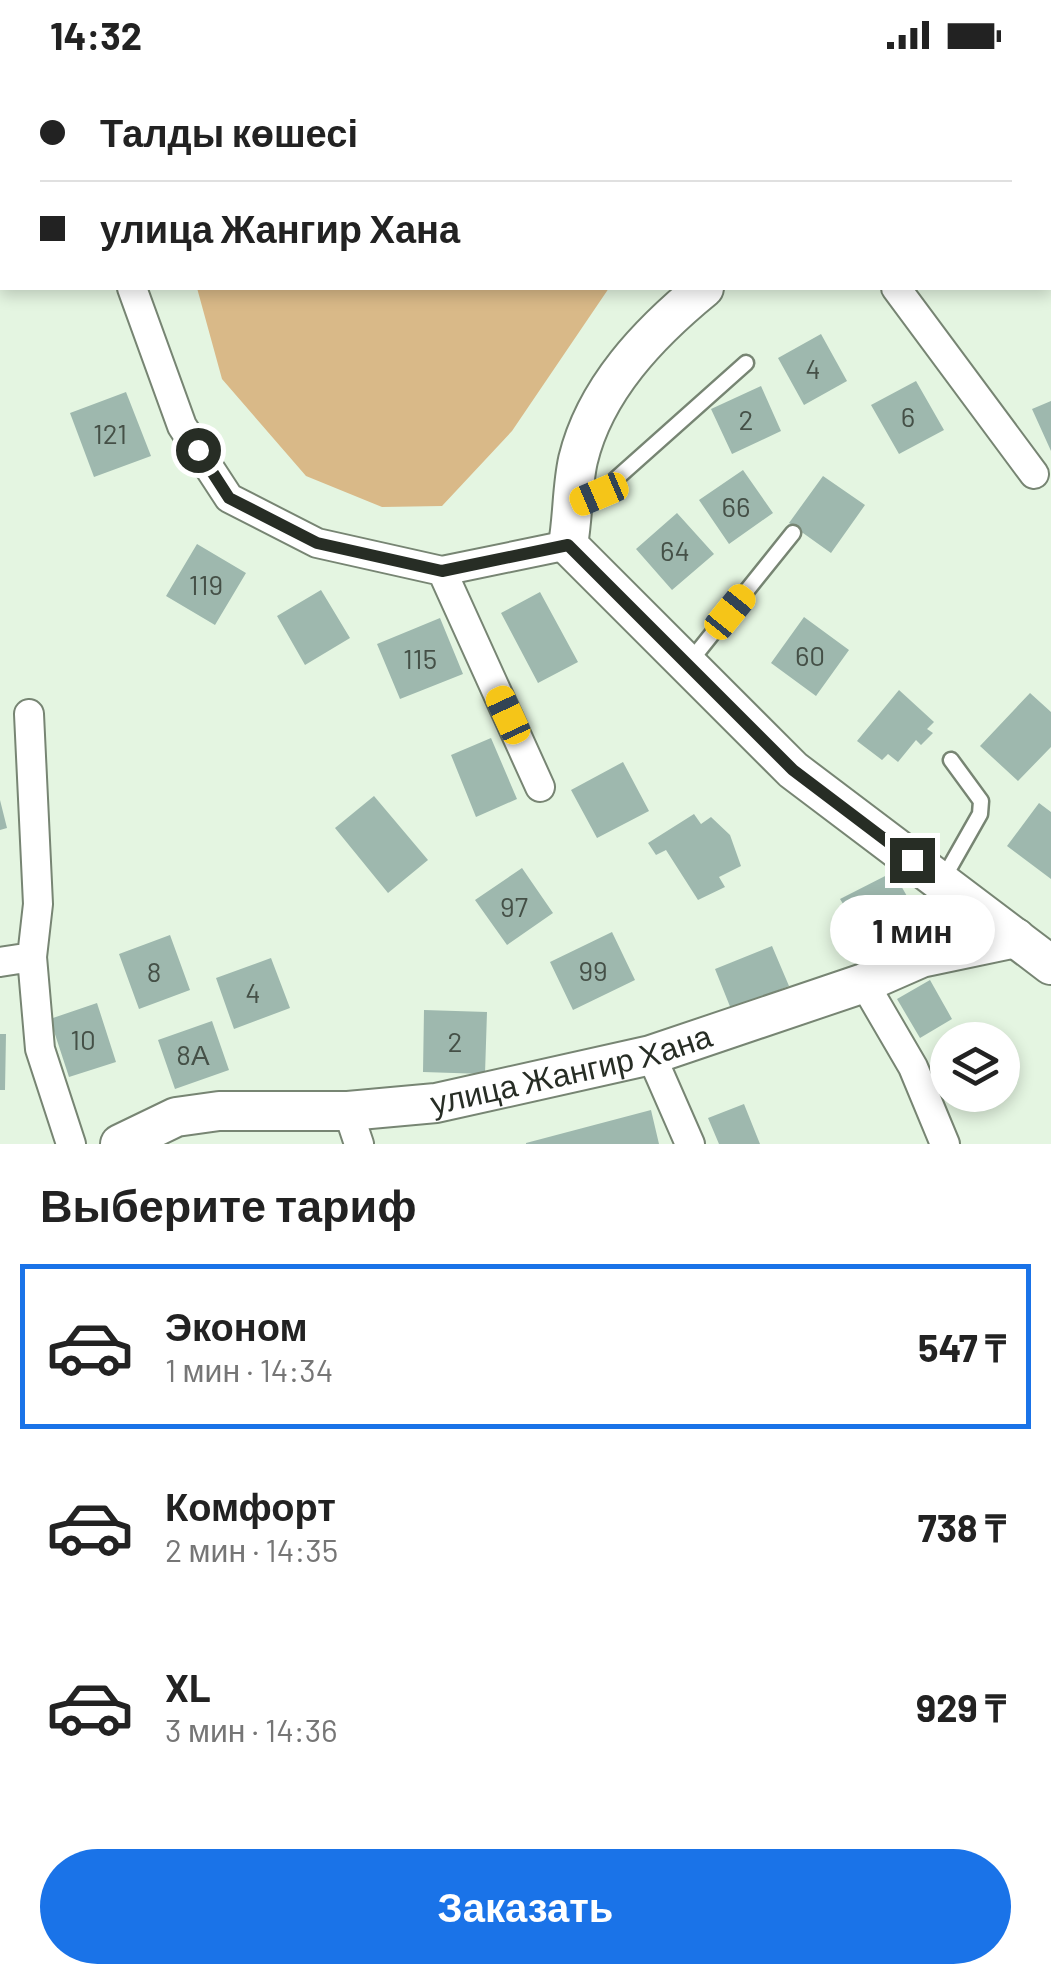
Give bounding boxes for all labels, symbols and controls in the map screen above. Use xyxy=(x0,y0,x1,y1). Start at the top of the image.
text: 14:32 xyxy=(50,12,142,58)
text: Талды көшесі xyxy=(100,109,358,155)
text: улица Жангир Хана xyxy=(100,205,460,251)
house number: 4 xyxy=(805,351,821,385)
house number: 6 xyxy=(901,399,915,433)
house number: 2 xyxy=(738,402,754,436)
house number: 121 xyxy=(93,416,127,450)
route start xyxy=(176,428,221,473)
car xyxy=(566,468,632,520)
house number: 66 xyxy=(722,489,750,523)
house number: 64 xyxy=(660,533,690,567)
house number: 119 xyxy=(189,567,223,601)
car xyxy=(699,579,761,645)
house number: 60 xyxy=(795,638,825,672)
house number: 115 xyxy=(403,641,437,675)
car xyxy=(482,681,534,749)
route end xyxy=(890,838,935,883)
house number: 97 xyxy=(500,889,528,923)
callout: 1 мин xyxy=(830,895,994,965)
text: 1 мин xyxy=(872,911,953,949)
house number: 99 xyxy=(578,953,608,987)
house number: 8 xyxy=(147,954,161,988)
house number: 4 xyxy=(245,975,261,1009)
street label: улица Жангир Хана xyxy=(427,1015,716,1122)
house number: 10 xyxy=(70,1022,96,1056)
map controls xyxy=(930,1022,1020,1112)
button: layers xyxy=(930,1022,1020,1112)
house number: 2 xyxy=(447,1024,463,1058)
house number: 8А xyxy=(176,1037,210,1071)
text: Выберите тариф xyxy=(40,1177,417,1231)
icon: car xyxy=(45,1302,135,1392)
text: Эконом xyxy=(165,1303,308,1349)
text: 547 ₸ xyxy=(918,1324,1006,1370)
text: 1 мин · 14:34 xyxy=(165,1350,333,1388)
icon: car xyxy=(45,1482,135,1572)
text: Комфорт xyxy=(165,1483,336,1529)
text: 738 ₸ xyxy=(918,1504,1006,1550)
text: 2 мин · 14:35 xyxy=(165,1530,338,1568)
icon: car xyxy=(45,1662,135,1752)
text: XL xyxy=(165,1664,211,1710)
text: 929 ₸ xyxy=(916,1684,1006,1730)
text: 3 мин · 14:36 xyxy=(165,1710,338,1748)
button: Заказать xyxy=(40,1849,1011,1964)

